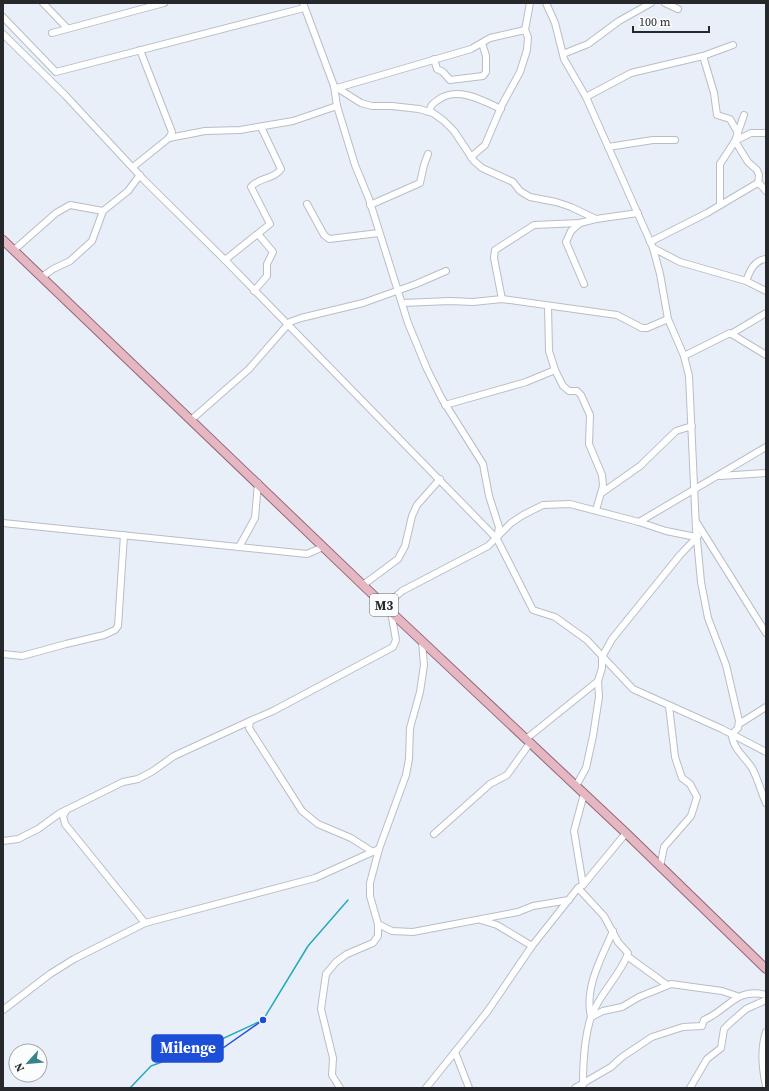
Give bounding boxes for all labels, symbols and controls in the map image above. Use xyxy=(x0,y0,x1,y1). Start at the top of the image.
scale bar xyxy=(633,8,709,34)
text: 100 m xyxy=(639,14,671,30)
road number: M3 xyxy=(370,594,398,616)
callout: Milenge xyxy=(152,1035,223,1062)
text: Milenge xyxy=(160,1037,216,1058)
north arrow xyxy=(8,1043,48,1083)
text: N xyxy=(11,1060,28,1074)

